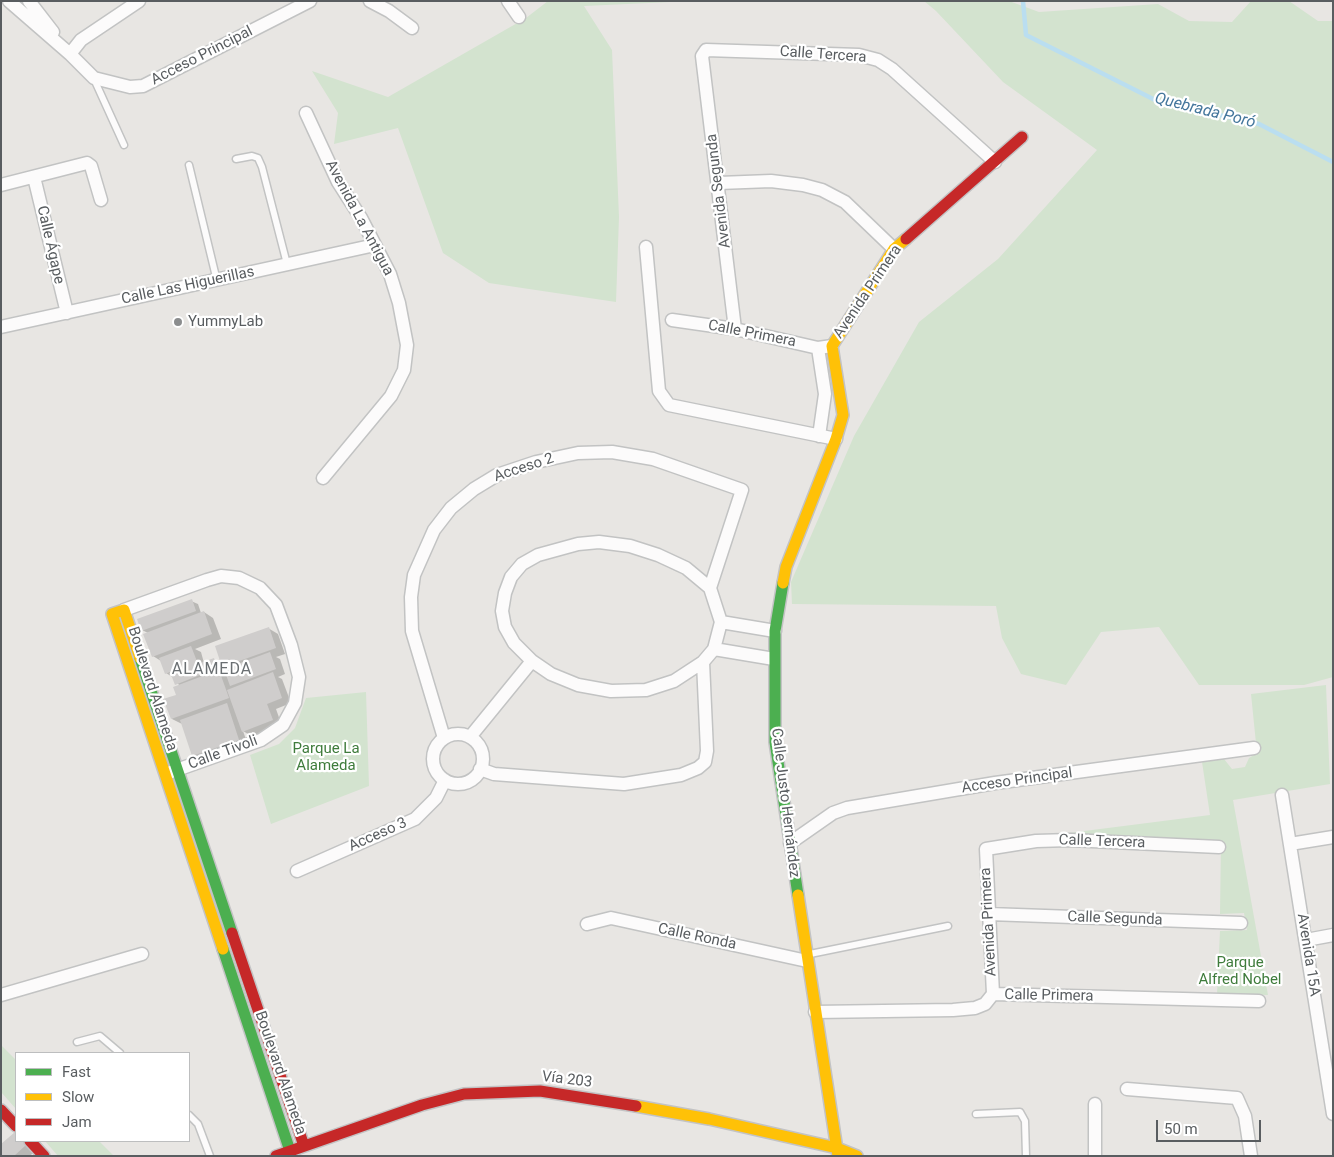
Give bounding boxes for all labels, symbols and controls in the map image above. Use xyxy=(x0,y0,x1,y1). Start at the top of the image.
street label: Acceso Principal xyxy=(148,23,256,89)
street label: Calle Tercera xyxy=(779,43,867,67)
water label: Quebrada Poró xyxy=(1153,89,1257,133)
street label: Avenida Segunda xyxy=(703,133,735,249)
street label: Avenida La Antigua xyxy=(321,157,397,279)
street label: Calle Ágape xyxy=(32,204,68,286)
street label: Avenida Primera xyxy=(830,242,906,342)
street label: Calle Las Higuerillas xyxy=(120,263,256,309)
place label: YummyLab xyxy=(188,313,263,331)
marker: YummyLab xyxy=(172,316,184,328)
street label: Calle Primera xyxy=(707,317,797,351)
street label: Acceso 2 xyxy=(492,450,556,486)
street label: Boulevard Alameda xyxy=(123,625,181,753)
district label: ALAMEDA xyxy=(171,660,253,680)
street label: Calle Justo Hernández xyxy=(767,727,803,879)
street label: Calle Tivoli xyxy=(186,732,260,774)
park label: Parque La Alameda xyxy=(292,740,360,775)
street label: Acceso Principal xyxy=(960,764,1074,798)
street label: Acceso 3 xyxy=(346,814,410,856)
street label: Calle Tercera xyxy=(1058,831,1146,853)
street label: Avenida Primera xyxy=(977,867,1001,977)
street label: Calle Segunda xyxy=(1067,908,1163,930)
street label: Avenida 15A xyxy=(1293,912,1323,998)
street label: Calle Ronda xyxy=(656,920,738,954)
park label: Parque Alfred Nobel xyxy=(1198,954,1282,989)
street label: Calle Primera xyxy=(1004,986,1094,1006)
street label: Boulevard Alameda xyxy=(250,1009,310,1137)
legend xyxy=(15,1052,190,1142)
text: Fast xyxy=(62,1063,91,1081)
street label: Vía 203 xyxy=(541,1068,593,1092)
text: Slow xyxy=(62,1088,94,1106)
scale bar xyxy=(1159,1110,1264,1142)
text: Jam xyxy=(62,1113,92,1131)
text: 50 m xyxy=(1164,1120,1198,1138)

